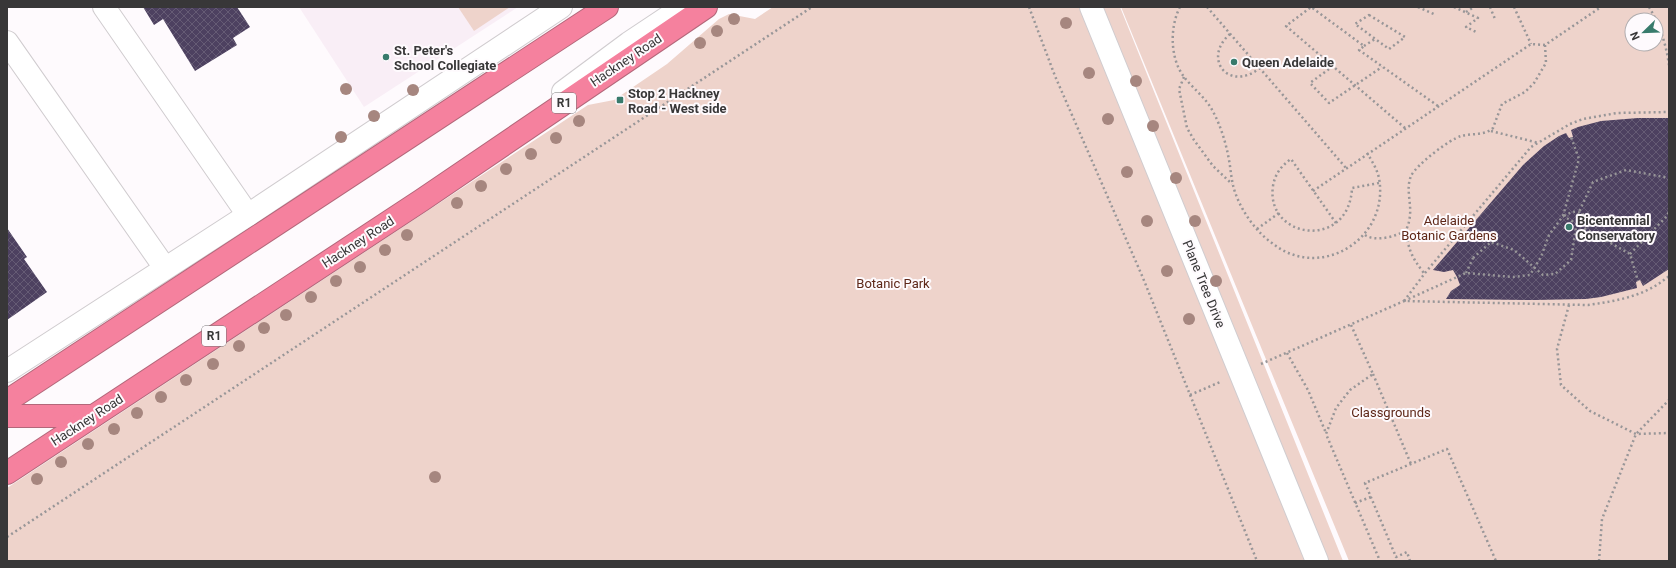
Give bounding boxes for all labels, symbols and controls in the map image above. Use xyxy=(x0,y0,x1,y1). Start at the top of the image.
north arrow xyxy=(1624,12,1664,52)
text: N xyxy=(1628,29,1643,42)
street label: Hackney Road xyxy=(587,31,665,89)
place label: St. Peter's School Collegiate xyxy=(394,43,496,73)
marker: St. Peter's School Collegiate xyxy=(381,52,391,62)
place label: Queen Adelaide xyxy=(1242,55,1334,70)
marker: Queen Adelaide xyxy=(1229,57,1239,67)
place label: Stop 2 Hackney Road - West side xyxy=(628,86,727,116)
road number: R1 xyxy=(552,93,576,113)
marker: Stop 2 Hackney Road - West side xyxy=(615,95,625,105)
street label: Hackney Road xyxy=(319,213,397,271)
park label: Adelaide Botanic Gardens xyxy=(1401,213,1497,243)
place label: Bicentennial Conservatory xyxy=(1577,213,1656,243)
marker: Bicentennial Conservatory xyxy=(1564,222,1574,232)
street label: Plane Tree Drive xyxy=(1180,238,1228,330)
park label: Botanic Park xyxy=(856,276,930,291)
road number: R1 xyxy=(202,326,226,346)
street label: Hackney Road xyxy=(48,391,126,449)
park label: Classgrounds xyxy=(1351,405,1431,420)

